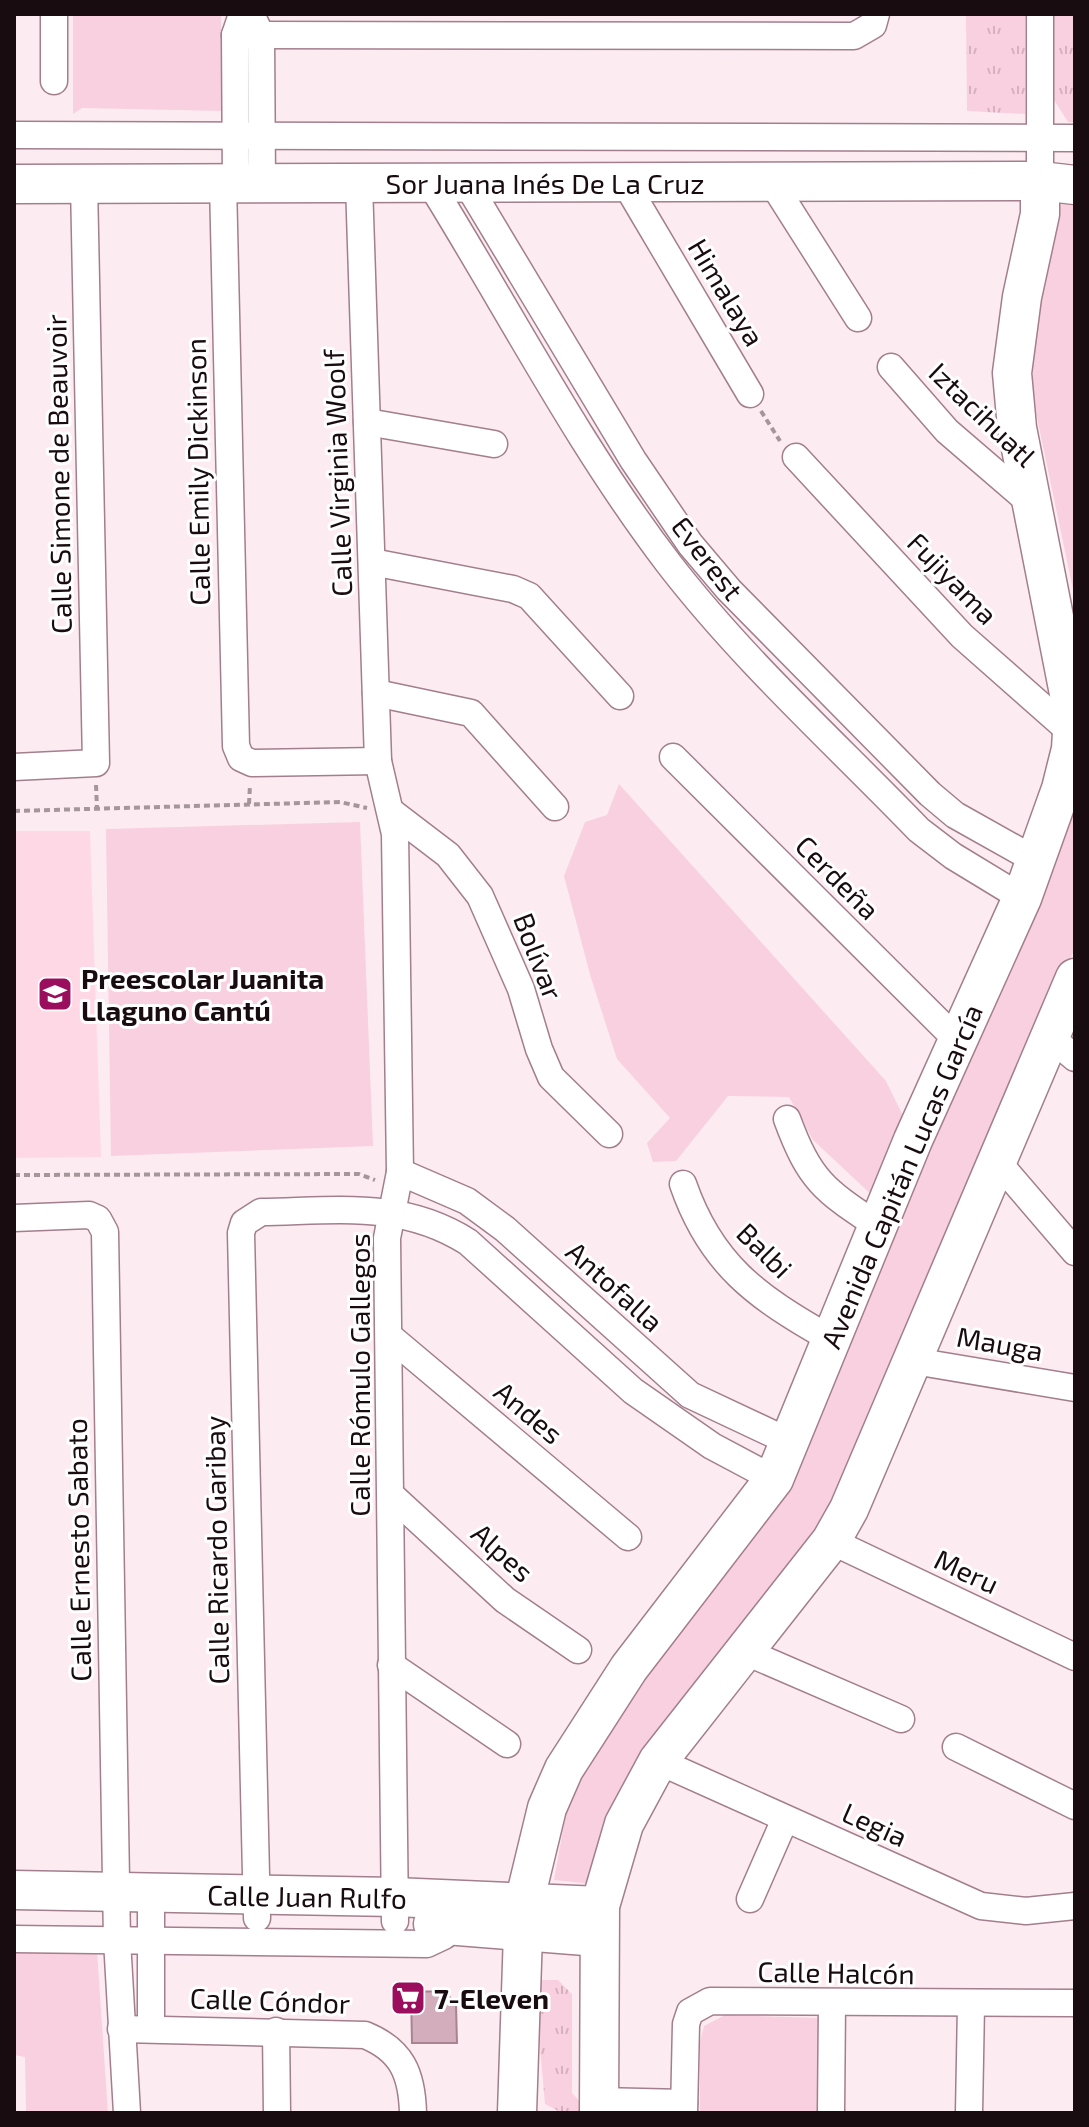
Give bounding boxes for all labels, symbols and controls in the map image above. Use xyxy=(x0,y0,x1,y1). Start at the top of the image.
street label: Sor Juana Inés De La Cruz xyxy=(385,166,705,200)
street label: Himalaya xyxy=(682,232,772,352)
street label: Calle Simone de Beauvoir xyxy=(38,314,78,634)
street label: Calle Emily Dickinson xyxy=(178,338,216,606)
street label: Calle Virginia Woolf xyxy=(316,347,358,597)
street label: Iztacihuatl xyxy=(923,355,1044,474)
street label: Everest xyxy=(665,510,751,606)
street label: Fujiyama xyxy=(901,525,1005,631)
street label: Cerdeña xyxy=(789,828,887,926)
street label: Bolívar xyxy=(507,908,571,1004)
place label: Preescolar Juanita Llaguno Cantú xyxy=(81,961,324,1027)
school or university icon: Preescolar Juanita Llaguno Cantú xyxy=(36,975,74,1013)
street label: Avenida Capitán Lucas García xyxy=(813,999,989,1353)
street label: Balbi xyxy=(730,1215,800,1285)
street label: Calle Rómulo Gallegos xyxy=(342,1233,376,1517)
street label: Antofalla xyxy=(560,1234,670,1338)
street label: Mauga xyxy=(954,1319,1046,1367)
street label: Andes xyxy=(488,1374,570,1450)
street label: Calle Ricardo Garibay xyxy=(197,1415,235,1685)
street label: Calle Ernesto Sabato xyxy=(59,1418,97,1682)
street label: Alpes xyxy=(465,1516,541,1588)
street label: Meru xyxy=(930,1541,1004,1601)
street label: Legia xyxy=(837,1795,913,1853)
street label: Calle Juan Rulfo xyxy=(207,1877,407,1915)
street label: Calle Halcón xyxy=(757,1954,915,1990)
supermarket icon: 7-Eleven xyxy=(389,1979,427,2017)
street label: Calle Cóndor xyxy=(189,1980,351,2020)
place label: 7-Eleven xyxy=(434,1981,549,2015)

